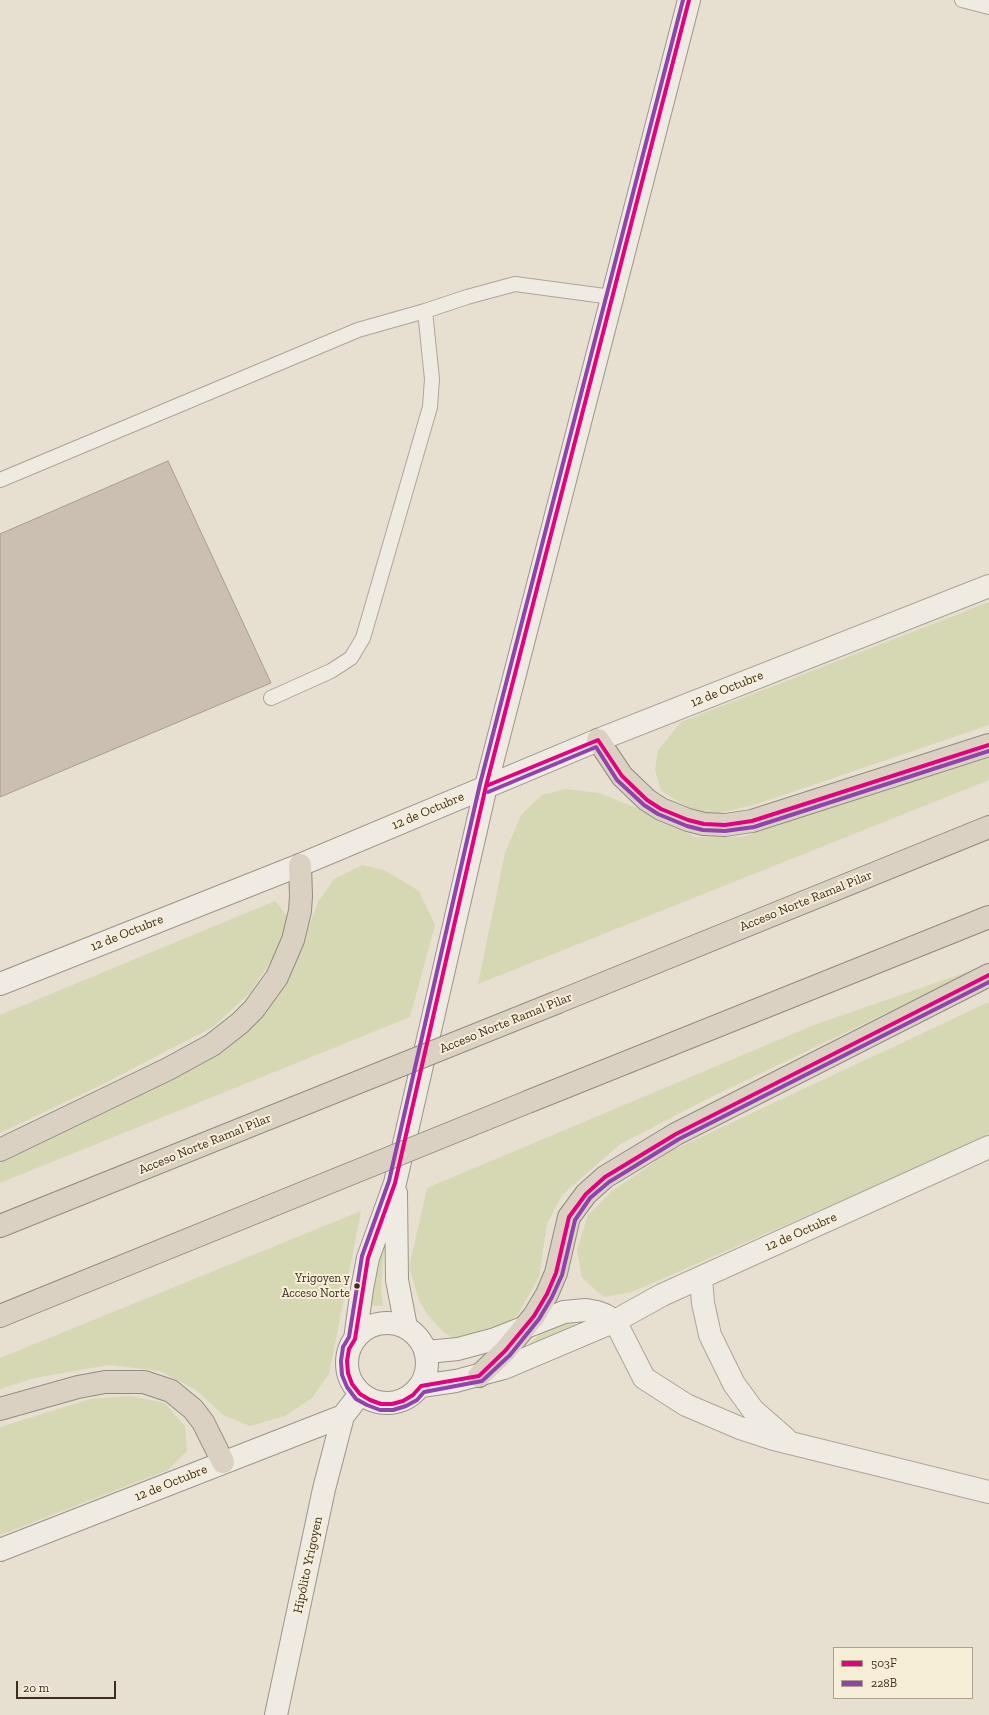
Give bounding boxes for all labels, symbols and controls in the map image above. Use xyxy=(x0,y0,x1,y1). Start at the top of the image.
street label: 12 de Octubre xyxy=(688,667,766,711)
street label: 12 de Octubre xyxy=(390,789,466,833)
street label: Acceso Norte Ramal Pilar xyxy=(737,867,875,935)
street label: 12 de Octubre xyxy=(88,911,166,955)
street label: Acceso Norte Ramal Pilar xyxy=(437,989,575,1057)
street label: Acceso Norte Ramal Pilar xyxy=(136,1110,274,1178)
street label: 12 de Octubre xyxy=(763,1209,839,1255)
place label: Yrigoyen y Acceso Norte xyxy=(282,1272,350,1300)
marker: Yrigoyen y Acceso Norte xyxy=(352,1281,362,1291)
street label: 12 de Octubre xyxy=(132,1461,210,1505)
street label: Hipólito Yrigoyen xyxy=(290,1515,326,1615)
legend xyxy=(833,1647,973,1699)
text: 503F xyxy=(871,1656,897,1670)
scale bar xyxy=(18,1673,118,1699)
text: 228B xyxy=(871,1676,897,1690)
text: 20 m xyxy=(23,1681,49,1695)

